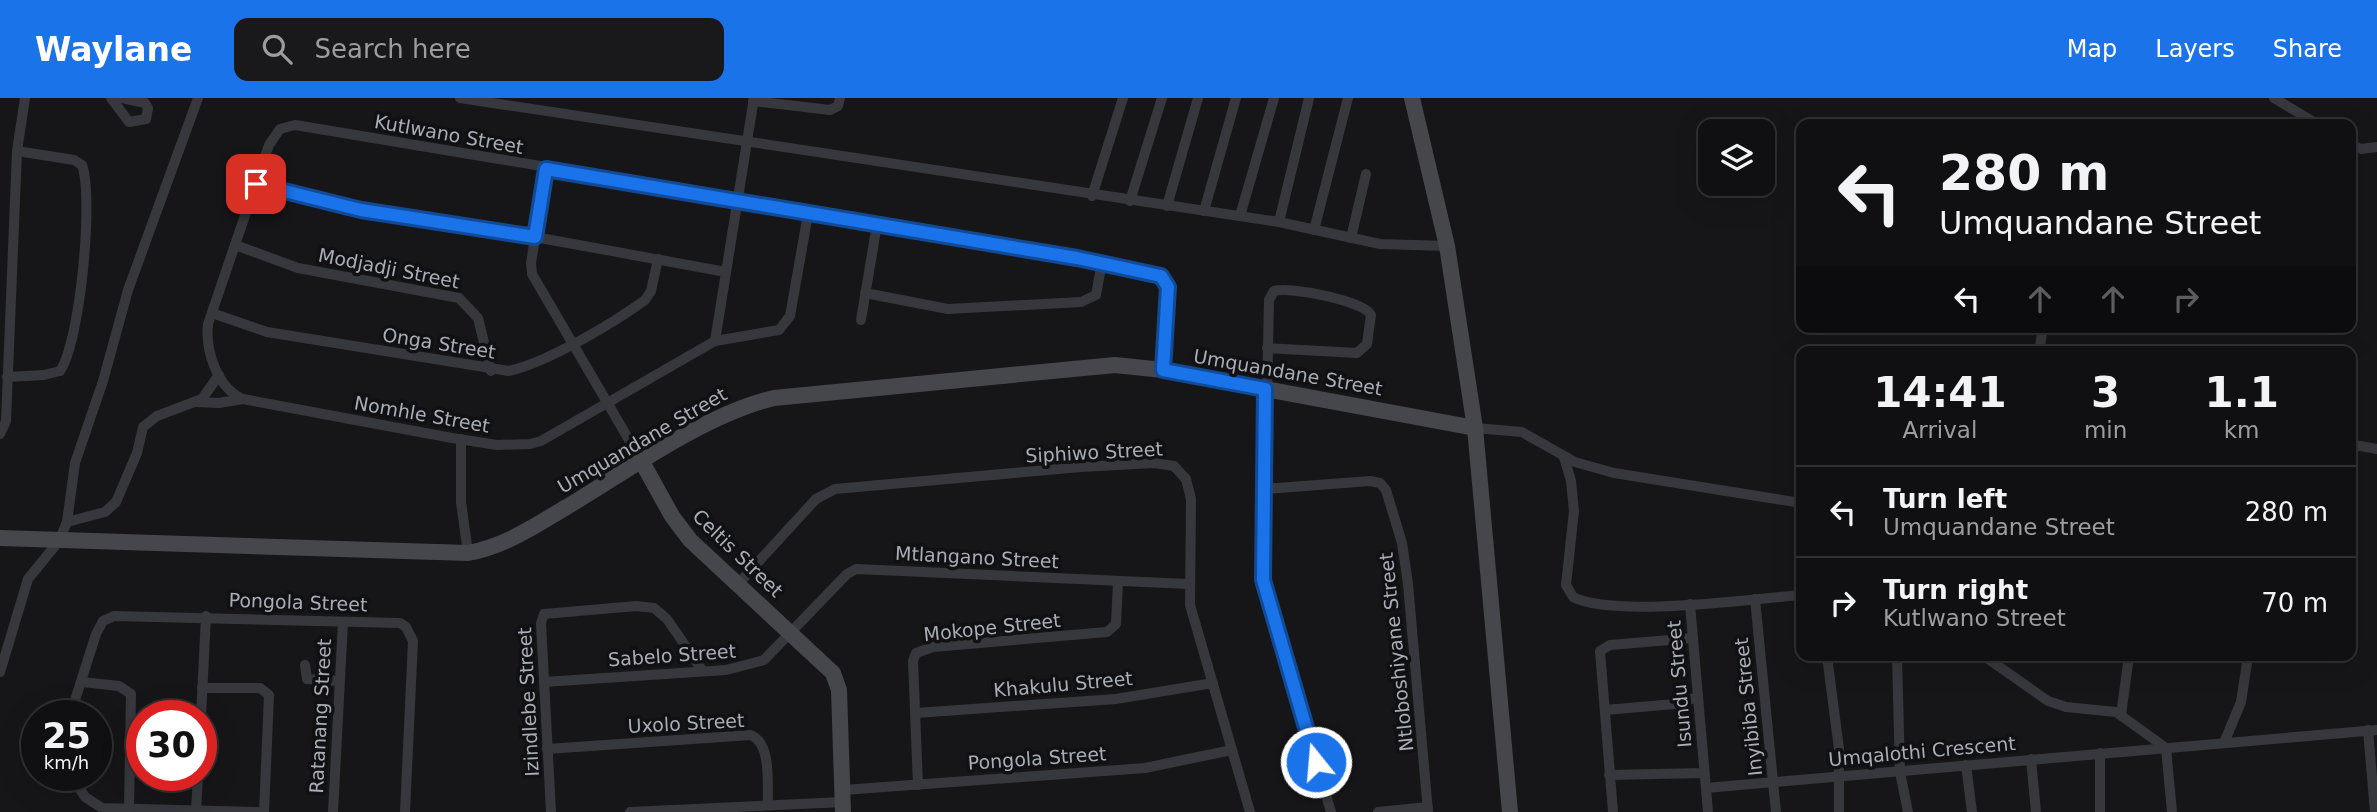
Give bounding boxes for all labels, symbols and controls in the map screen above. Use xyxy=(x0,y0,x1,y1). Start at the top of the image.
search box xyxy=(234,18,724,81)
text: Waylane xyxy=(35,30,192,69)
icon: search xyxy=(258,30,296,68)
text: Search here xyxy=(314,34,471,64)
text: Map xyxy=(2067,35,2117,63)
text: Layers xyxy=(2155,35,2235,63)
text: Share xyxy=(2273,35,2342,63)
street label: Kutlwano Street xyxy=(373,110,525,158)
map controls xyxy=(1698,119,1775,196)
button: layers xyxy=(1698,119,1775,196)
text: 280 m xyxy=(1939,145,2109,202)
icon: left xyxy=(1824,147,1915,238)
pin xyxy=(226,154,286,214)
icon: arrive xyxy=(237,165,275,203)
text: Umquandane Street xyxy=(1939,204,2261,242)
street label: Modjadji Street xyxy=(317,244,461,292)
icon: left xyxy=(1948,280,1986,318)
icon: ahead xyxy=(2021,280,2059,318)
icon: ahead xyxy=(2094,280,2132,318)
icon: right xyxy=(2167,280,2205,318)
street label: Onga Street xyxy=(381,323,497,363)
street label: Umquandane Street xyxy=(1192,345,1384,399)
text: 14:41 xyxy=(1873,368,2007,417)
text: 3 xyxy=(2091,368,2120,417)
text: 1.1 xyxy=(2204,368,2279,417)
street label: Umquandane Street xyxy=(554,383,730,497)
street label: Nomhle Street xyxy=(353,391,491,437)
text: Arrival xyxy=(1903,417,1977,443)
text: min xyxy=(2084,417,2127,443)
text: km xyxy=(2224,417,2260,443)
street label: Siphiwo Street xyxy=(1025,437,1163,467)
text: Turn left xyxy=(1883,484,2007,514)
icon: left xyxy=(1824,493,1862,531)
text: 280 m xyxy=(2245,497,2328,527)
street label: Celtis Street xyxy=(688,505,788,601)
text: Umquandane Street xyxy=(1883,514,2115,540)
street label: Mtlangano Street xyxy=(895,542,1059,572)
street label: Ntloboshiyane Street xyxy=(1375,551,1417,753)
text: Turn right xyxy=(1883,575,2028,605)
icon: right xyxy=(1824,584,1862,622)
text: 70 m xyxy=(2261,588,2328,618)
street label: Pongola Street xyxy=(228,589,368,615)
text: Kutlwano Street xyxy=(1883,605,2066,631)
street label: Mokope Street xyxy=(922,609,1062,645)
street label: Isundu Street xyxy=(1662,620,1696,748)
street label: Izindlebe Street xyxy=(513,627,543,777)
street label: Inyibiba Street xyxy=(1730,637,1766,777)
street label: Ratanang Street xyxy=(305,638,335,794)
street label: Sabelo Street xyxy=(607,640,737,670)
street label: Khakulu Street xyxy=(992,667,1134,701)
speed limit sign: 30 xyxy=(126,700,217,791)
street label: Uxolo Street xyxy=(627,709,745,737)
text: 25 xyxy=(42,716,91,756)
position arrow xyxy=(1279,725,1353,799)
street label: Umqalothi Crescent xyxy=(1828,732,2016,770)
street label: Pongola Street xyxy=(967,742,1107,774)
text: km/h xyxy=(44,752,89,773)

